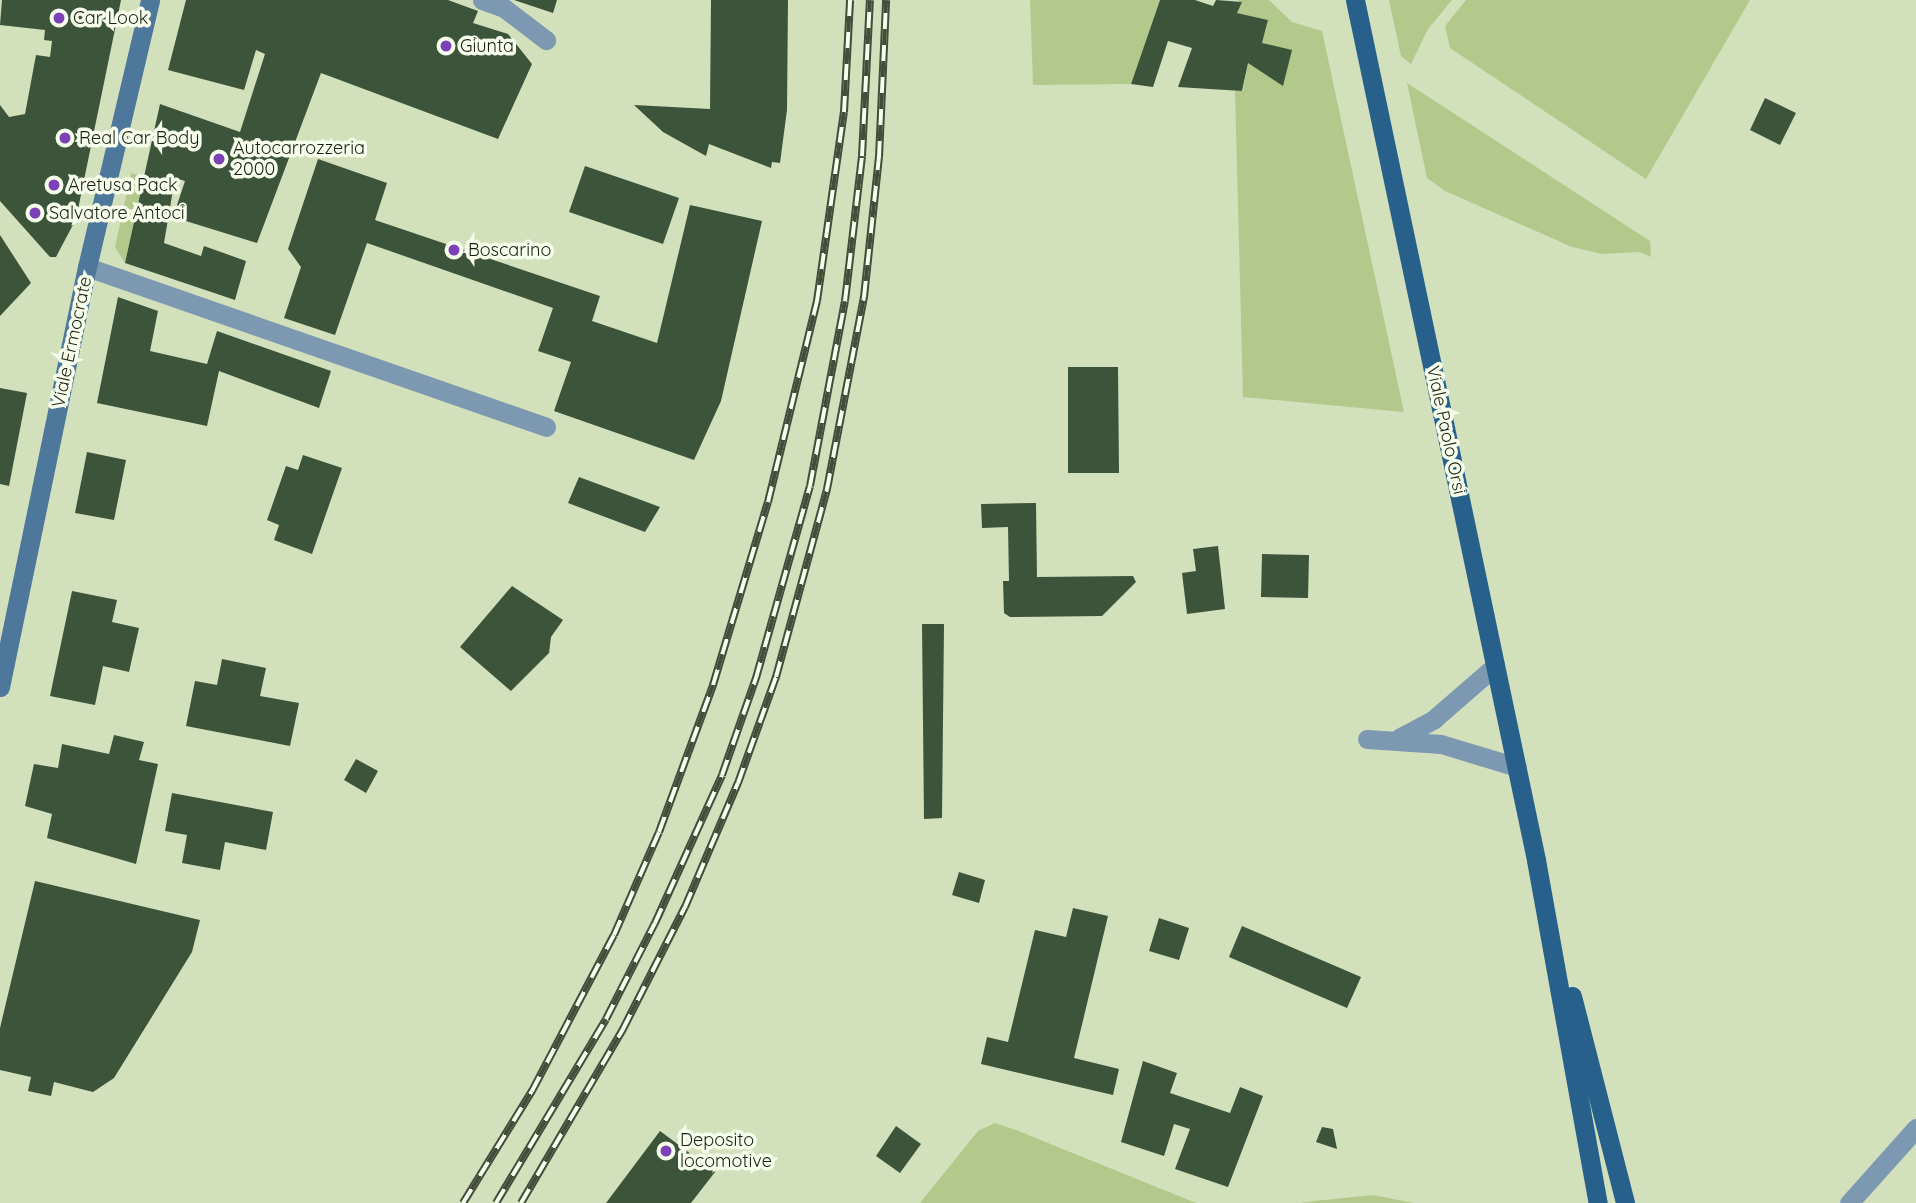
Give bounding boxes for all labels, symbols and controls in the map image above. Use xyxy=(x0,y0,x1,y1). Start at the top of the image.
place label: Car Look xyxy=(73,7,148,29)
marker: Car Look xyxy=(51,10,67,26)
place label: Giunta xyxy=(460,35,514,57)
marker: Giunta xyxy=(438,38,454,54)
place label: Real Car Body xyxy=(79,127,199,149)
marker: Real Car Body xyxy=(57,130,73,146)
place label: Autocarrozzeria 2000 xyxy=(233,138,365,180)
marker: Autocarrozzeria 2000 xyxy=(211,151,227,167)
place label: Aretusa Pack xyxy=(68,174,178,196)
marker: Aretusa Pack xyxy=(46,177,62,193)
place label: Salvatore Antoci xyxy=(49,202,185,224)
marker: Salvatore Antoci xyxy=(27,205,43,221)
place label: Boscarino xyxy=(468,239,551,261)
marker: Boscarino xyxy=(446,242,462,258)
street label: Viale Ermocrate xyxy=(48,275,96,409)
street label: Viale Paolo Orsi xyxy=(1422,364,1470,496)
place label: Deposito locomotive xyxy=(680,1130,772,1172)
marker: Deposito locomotive xyxy=(658,1143,674,1159)

